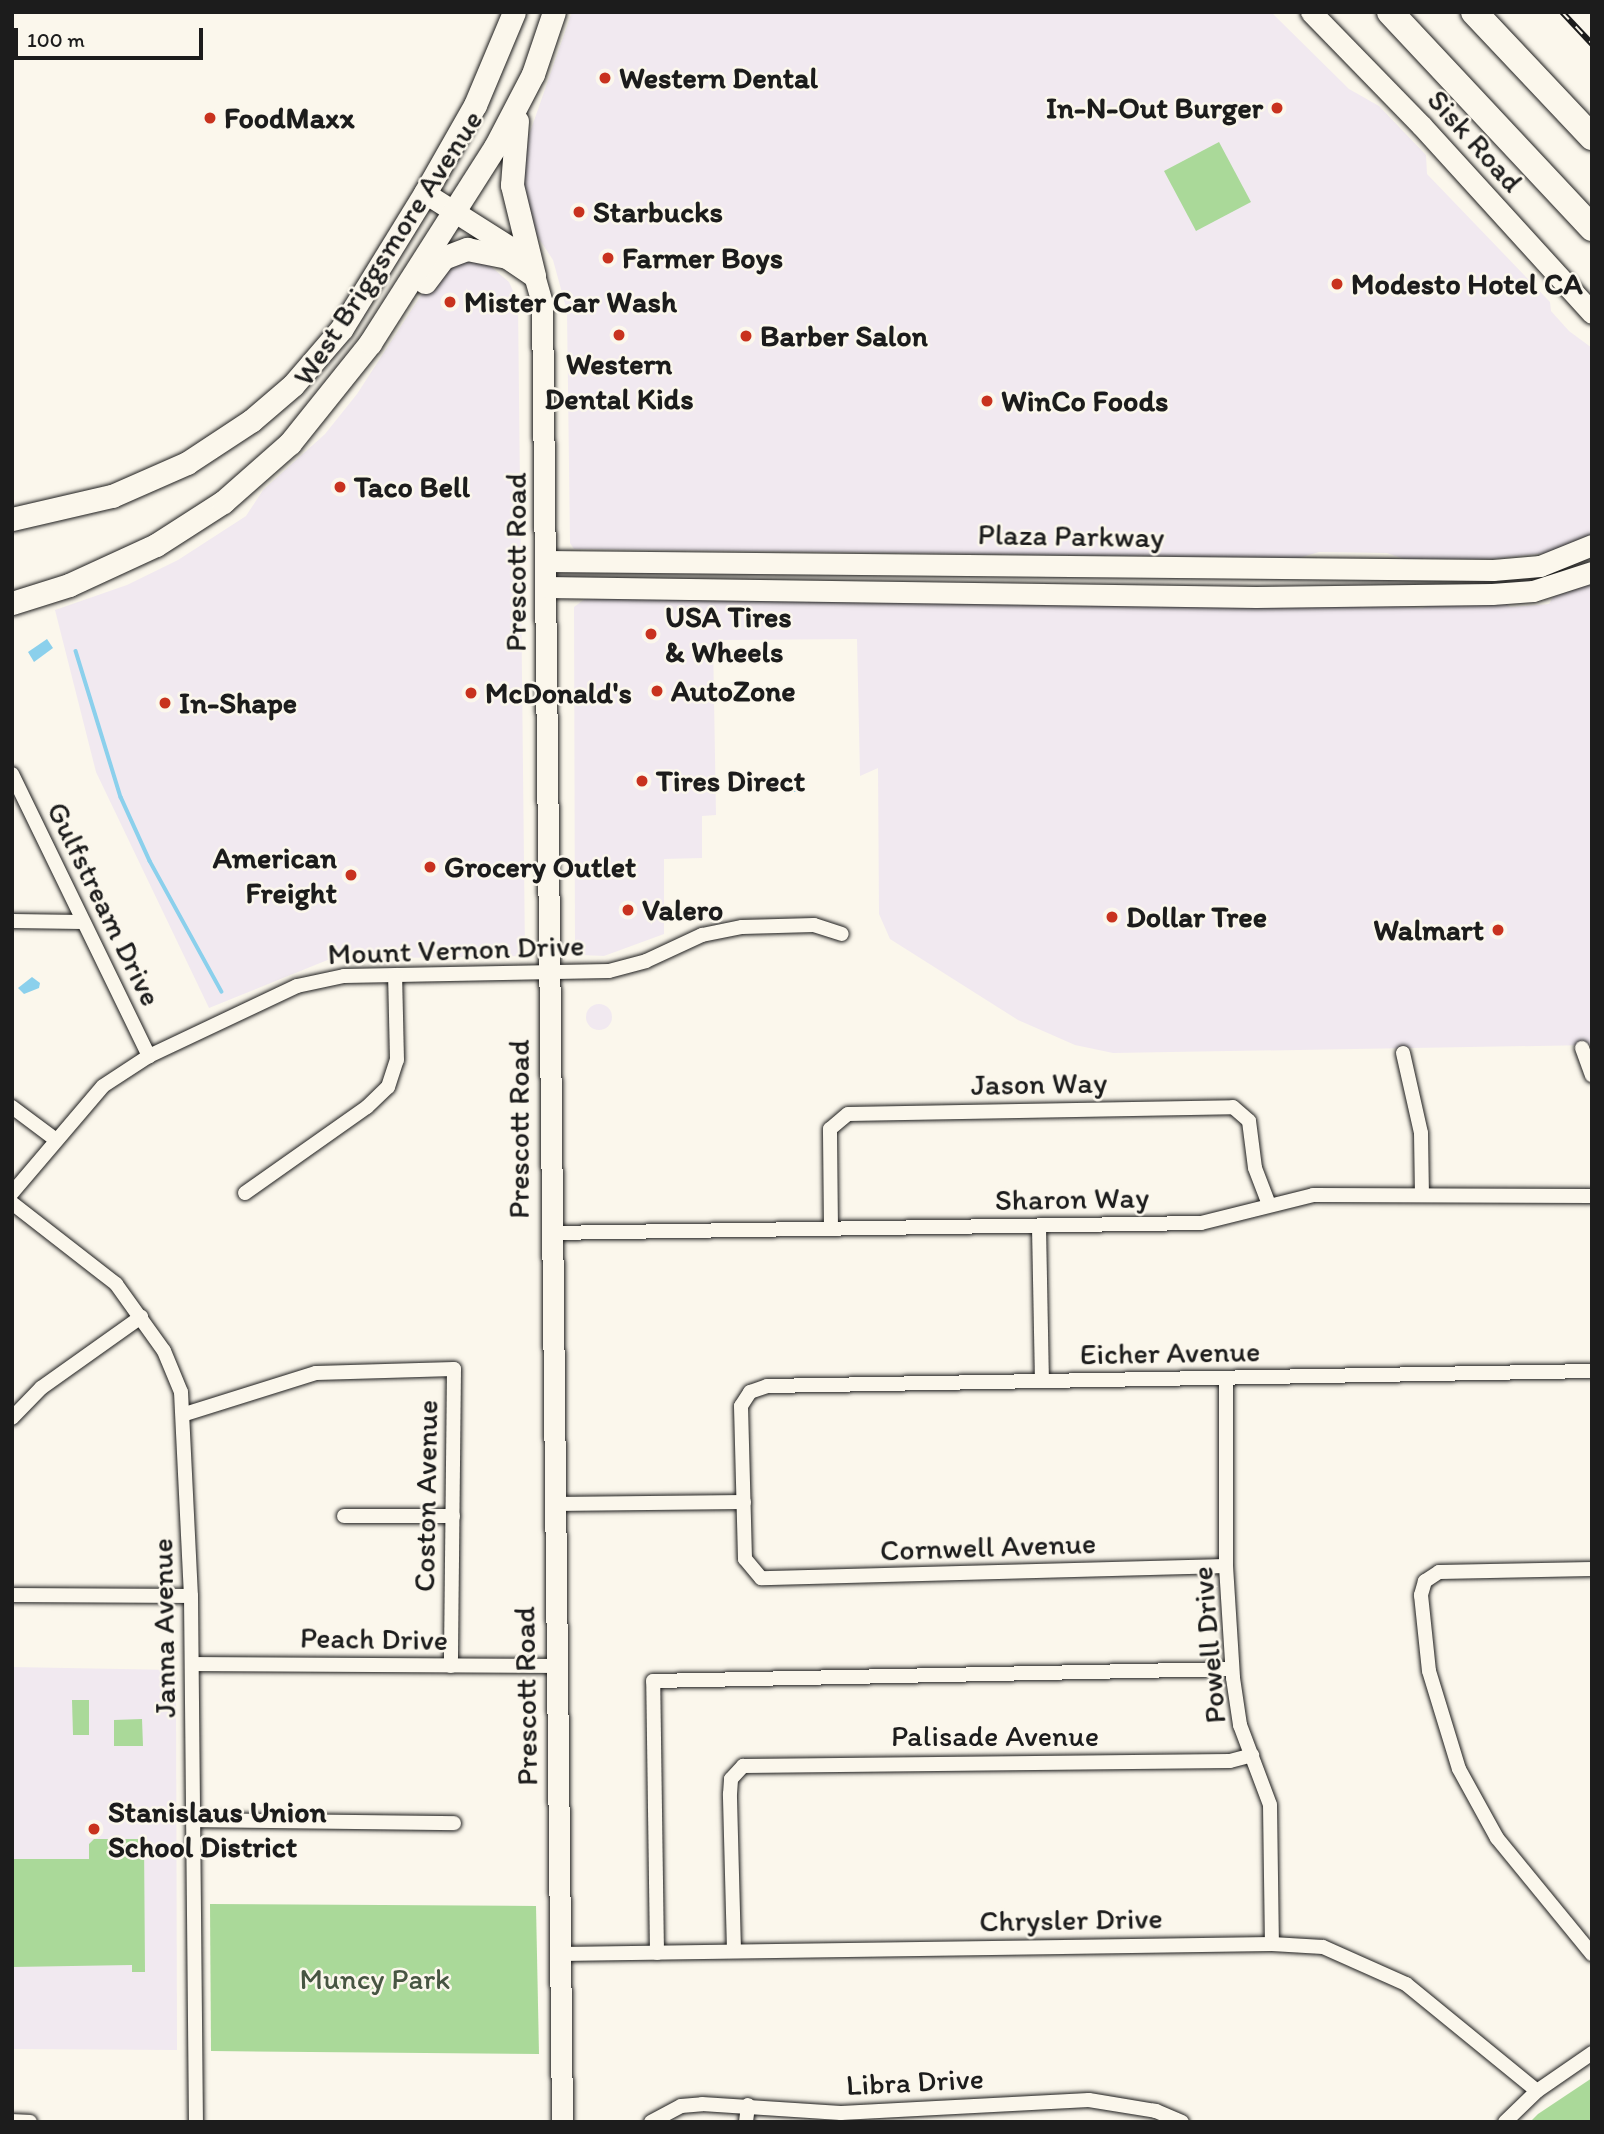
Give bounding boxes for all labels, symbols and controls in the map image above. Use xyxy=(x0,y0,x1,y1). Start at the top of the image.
scale bar xyxy=(18,14,206,58)
text: 100 m xyxy=(27,27,85,52)
place label: Western Dental xyxy=(619,60,818,96)
marker: Western Dental xyxy=(597,70,613,86)
street label: Sisk Road xyxy=(1420,83,1530,199)
place label: In-N-Out Burger xyxy=(1045,90,1263,126)
place label: FoodMaxx xyxy=(224,100,354,136)
marker: In-N-Out Burger xyxy=(1269,100,1285,116)
street label: West Briggsmore Avenue xyxy=(286,104,490,392)
marker: FoodMaxx xyxy=(202,110,218,126)
place label: Starbucks xyxy=(593,194,723,230)
marker: Starbucks xyxy=(571,204,587,220)
place label: Farmer Boys xyxy=(622,240,783,276)
marker: Farmer Boys xyxy=(600,250,616,266)
place label: Modesto Hotel CA xyxy=(1351,266,1583,302)
marker: Modesto Hotel CA xyxy=(1329,276,1345,292)
place label: Mister Car Wash xyxy=(464,284,675,320)
marker: Mister Car Wash xyxy=(442,294,458,310)
place label: Barber Salon xyxy=(760,318,928,354)
marker: Western Dental Kids xyxy=(611,327,627,343)
marker: Barber Salon xyxy=(738,328,754,344)
place label: Western Dental Kids xyxy=(544,346,694,416)
place label: WinCo Foods xyxy=(1001,383,1167,419)
marker: WinCo Foods xyxy=(979,393,995,409)
place label: Taco Bell xyxy=(354,469,470,505)
street label: Prescott Road xyxy=(498,473,534,651)
marker: Taco Bell xyxy=(332,479,348,495)
street label: Plaza Parkway xyxy=(978,516,1164,556)
place label: USA Tires & Wheels xyxy=(665,599,792,670)
marker: USA Tires & Wheels xyxy=(643,626,659,642)
place label: AutoZone xyxy=(671,673,796,709)
place label: McDonald's xyxy=(485,675,632,711)
marker: AutoZone xyxy=(649,683,665,699)
place label: In-Shape xyxy=(179,685,297,721)
marker: McDonald's xyxy=(463,685,479,701)
marker: In-Shape xyxy=(157,695,173,711)
place label: Tires Direct xyxy=(656,763,805,799)
marker: Tires Direct xyxy=(634,773,650,789)
street label: Gulfstream Drive xyxy=(39,796,169,1012)
place label: American Freight xyxy=(213,840,337,910)
place label: Grocery Outlet xyxy=(444,849,636,885)
marker: Grocery Outlet xyxy=(422,859,438,875)
marker: American Freight xyxy=(343,867,359,883)
place label: Valero xyxy=(642,892,723,928)
place label: Dollar Tree xyxy=(1126,899,1267,935)
marker: Valero xyxy=(620,902,636,918)
marker: Dollar Tree xyxy=(1104,909,1120,925)
place label: Walmart xyxy=(1373,912,1484,948)
marker: Walmart xyxy=(1490,922,1506,938)
street label: Mount Vernon Drive xyxy=(328,928,584,972)
street label: Prescott Road xyxy=(501,1040,537,1218)
street label: Jason Way xyxy=(971,1065,1107,1103)
street label: Sharon Way xyxy=(995,1180,1149,1218)
street label: Eicher Avenue xyxy=(1080,1333,1260,1373)
street label: Coston Avenue xyxy=(406,1400,446,1592)
street label: Cornwell Avenue xyxy=(880,1525,1096,1569)
street label: Janna Avenue xyxy=(144,1539,184,1717)
street label: Powell Drive xyxy=(1184,1565,1234,1725)
street label: Prescott Road xyxy=(506,1606,546,1786)
street label: Peach Drive xyxy=(299,1620,449,1658)
street label: Palisade Avenue xyxy=(891,1718,1099,1754)
place label: Stanislaus Union School District xyxy=(108,1794,325,1864)
marker: Stanislaus Union School District xyxy=(86,1821,102,1837)
street label: Chrysler Drive xyxy=(979,1900,1163,1940)
park label: Muncy Park xyxy=(300,1961,450,1997)
street label: Libra Drive xyxy=(845,2060,985,2104)

